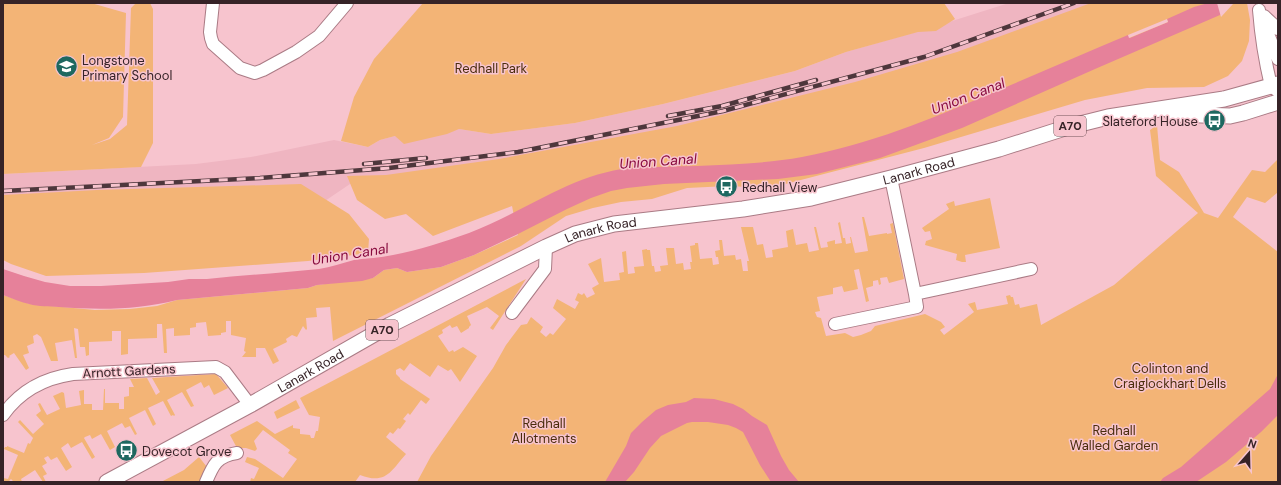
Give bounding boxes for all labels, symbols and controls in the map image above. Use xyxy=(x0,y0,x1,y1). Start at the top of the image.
place label: Longstone Primary School xyxy=(82,52,172,84)
school or university icon: Longstone Primary School xyxy=(53,54,79,80)
park label: Redhall Park xyxy=(455,60,528,77)
water label: Union Canal xyxy=(929,73,1008,118)
bus stop icon: Slateford House xyxy=(1201,108,1227,134)
place label: Slateford House xyxy=(1102,113,1198,130)
road number: A70 xyxy=(1054,116,1086,136)
water label: Union Canal xyxy=(619,149,698,173)
street label: Lanark Road xyxy=(881,153,956,188)
bus stop icon: Redhall View xyxy=(714,174,740,200)
place label: Redhall View xyxy=(742,179,818,196)
street label: Lanark Road xyxy=(562,213,638,246)
water label: Union Canal xyxy=(310,239,391,269)
road number: A70 xyxy=(366,320,398,340)
street label: Lanark Road xyxy=(274,345,347,396)
street label: Arnott Gardens xyxy=(82,360,176,382)
park label: Colinton and Craiglockhart Dells xyxy=(1114,360,1226,392)
park label: Redhall Allotments xyxy=(511,415,577,447)
park label: Redhall Walled Garden xyxy=(1070,422,1158,454)
north arrow xyxy=(1229,433,1269,473)
text: N xyxy=(1246,436,1259,452)
bus stop icon: Dovecot Grove xyxy=(113,438,139,464)
place label: Dovecot Grove xyxy=(142,443,231,460)

